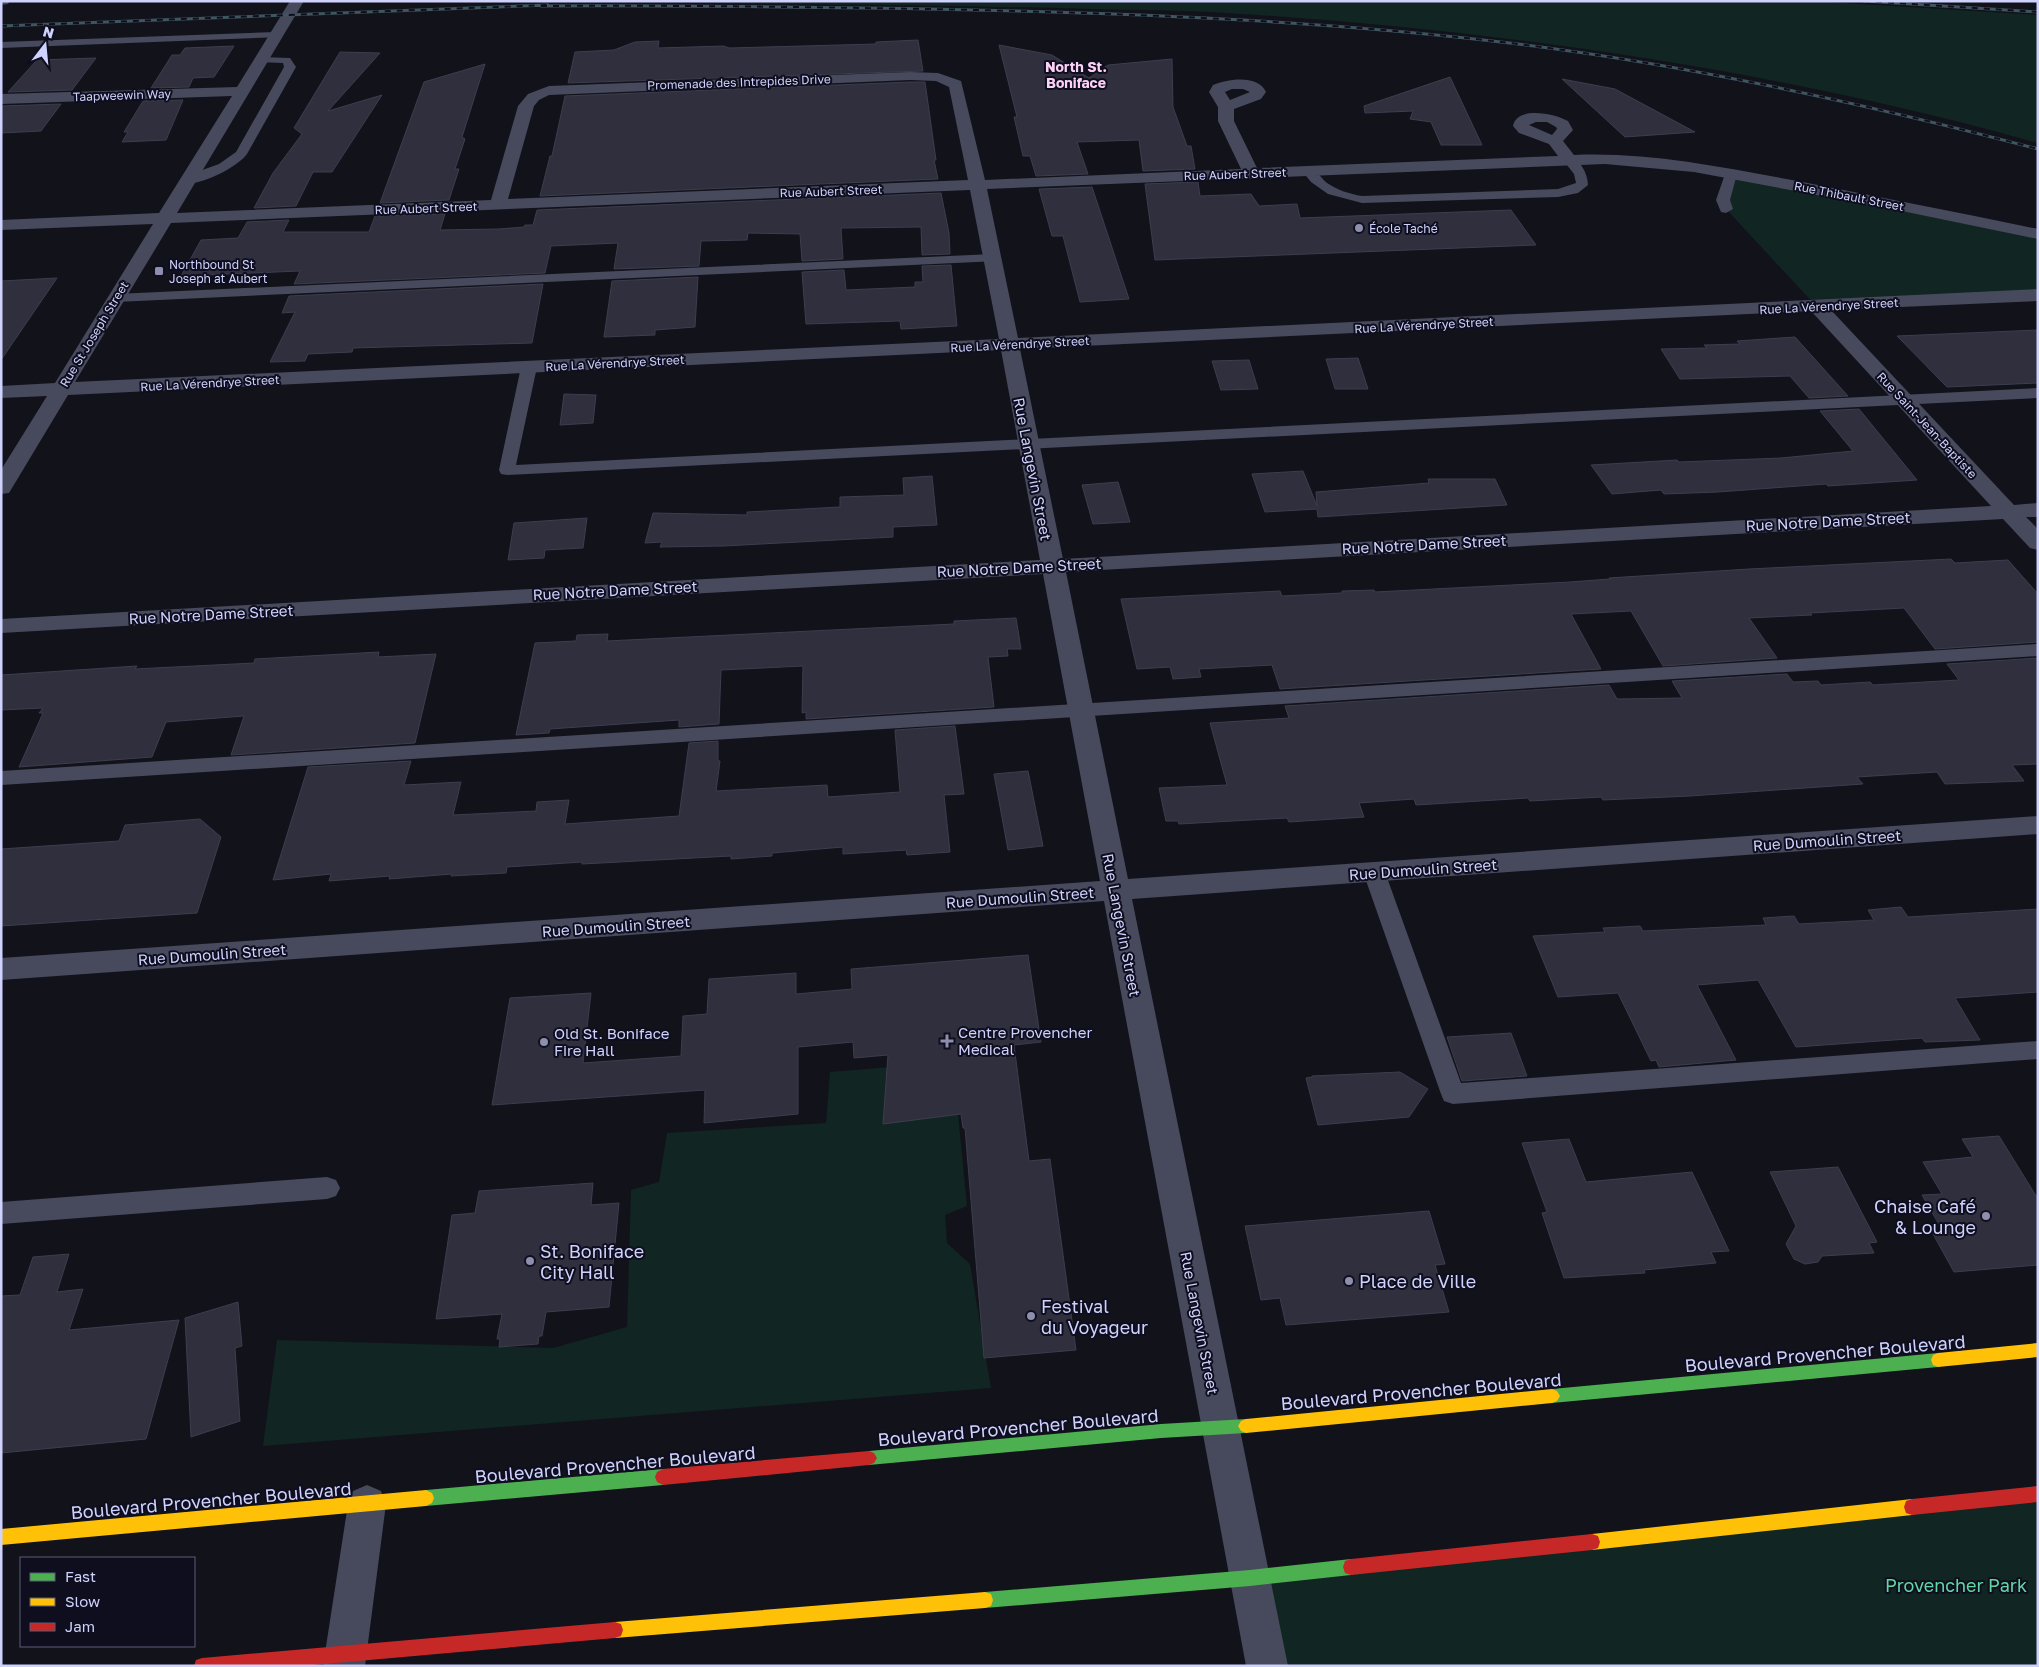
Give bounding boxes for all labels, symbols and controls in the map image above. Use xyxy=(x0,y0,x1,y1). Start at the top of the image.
north arrow xyxy=(20,20,70,70)
text: N xyxy=(41,22,56,42)
district label: North St. Boniface xyxy=(1045,58,1107,91)
street label: Promenade des Intrepides Drive xyxy=(647,71,831,93)
street label: Taapweewin Way xyxy=(73,86,172,104)
street label: Rue Aubert Street xyxy=(1183,165,1287,183)
street label: Rue Thibault Street xyxy=(1793,178,1905,214)
street label: Rue Aubert Street xyxy=(779,182,883,200)
street label: Rue Aubert Street xyxy=(374,199,478,217)
place label: École Taché xyxy=(1369,221,1438,236)
marker: École Taché xyxy=(1353,222,1365,234)
place label: Northbound St Joseph at Aubert xyxy=(169,257,268,286)
marker: Northbound St Joseph at Aubert xyxy=(153,265,165,277)
street label: Rue St Joseph Street xyxy=(56,278,132,390)
street label: Rue La Vérendrye Street xyxy=(1759,295,1899,317)
street label: Rue La Vérendrye Street xyxy=(1354,314,1494,336)
street label: Rue La Vérendrye Street xyxy=(950,333,1090,355)
street label: Rue La Vérendrye Street xyxy=(545,352,685,374)
street label: Rue Saint-Jean-Baptiste xyxy=(1874,369,1980,481)
street label: Rue La Vérendrye Street xyxy=(140,372,280,394)
street label: Rue Langevin Street xyxy=(1010,396,1056,542)
street label: Rue Notre Dame Street xyxy=(1745,508,1911,534)
street label: Rue Notre Dame Street xyxy=(1341,531,1507,557)
street label: Rue Notre Dame Street xyxy=(936,554,1102,580)
street label: Rue Notre Dame Street xyxy=(532,577,698,603)
street label: Rue Notre Dame Street xyxy=(128,601,294,627)
street label: Rue Dumoulin Street xyxy=(1752,826,1902,854)
street label: Rue Langevin Street xyxy=(1099,852,1145,998)
street label: Rue Dumoulin Street xyxy=(1348,855,1498,883)
street label: Rue Dumoulin Street xyxy=(945,883,1095,911)
street label: Rue Dumoulin Street xyxy=(541,912,691,940)
street label: Rue Dumoulin Street xyxy=(137,940,287,968)
place label: Centre Provencher Medical xyxy=(958,1023,1092,1058)
place label: Old St. Boniface Fire Hall xyxy=(554,1024,670,1059)
marker: Centre Provencher Medical xyxy=(940,1034,954,1048)
marker: Old St. Boniface Fire Hall xyxy=(538,1036,550,1048)
place label: Chaise Café & Lounge xyxy=(1874,1195,1976,1238)
marker: Chaise Café & Lounge xyxy=(1980,1210,1992,1222)
place label: St. Boniface City Hall xyxy=(540,1240,644,1283)
street label: Rue Langevin Street xyxy=(1177,1250,1223,1396)
marker: St. Boniface City Hall xyxy=(524,1255,536,1267)
place label: Place de Ville xyxy=(1359,1270,1476,1292)
marker: Place de Ville xyxy=(1343,1275,1355,1287)
place label: Festival du Voyageur xyxy=(1041,1295,1148,1338)
marker: Festival du Voyageur xyxy=(1025,1310,1037,1322)
street label: Boulevard Provencher Boulevard xyxy=(1684,1330,1966,1376)
street label: Boulevard Provencher Boulevard xyxy=(1280,1368,1562,1414)
street label: Boulevard Provencher Boulevard xyxy=(877,1404,1159,1450)
street label: Boulevard Provencher Boulevard xyxy=(474,1441,756,1487)
street label: Boulevard Provencher Boulevard xyxy=(70,1477,352,1523)
legend xyxy=(20,1557,195,1647)
text: Fast xyxy=(65,1567,96,1585)
park label: Provencher Park xyxy=(1885,1574,2027,1596)
text: Slow xyxy=(65,1592,100,1610)
text: Jam xyxy=(65,1617,95,1635)

